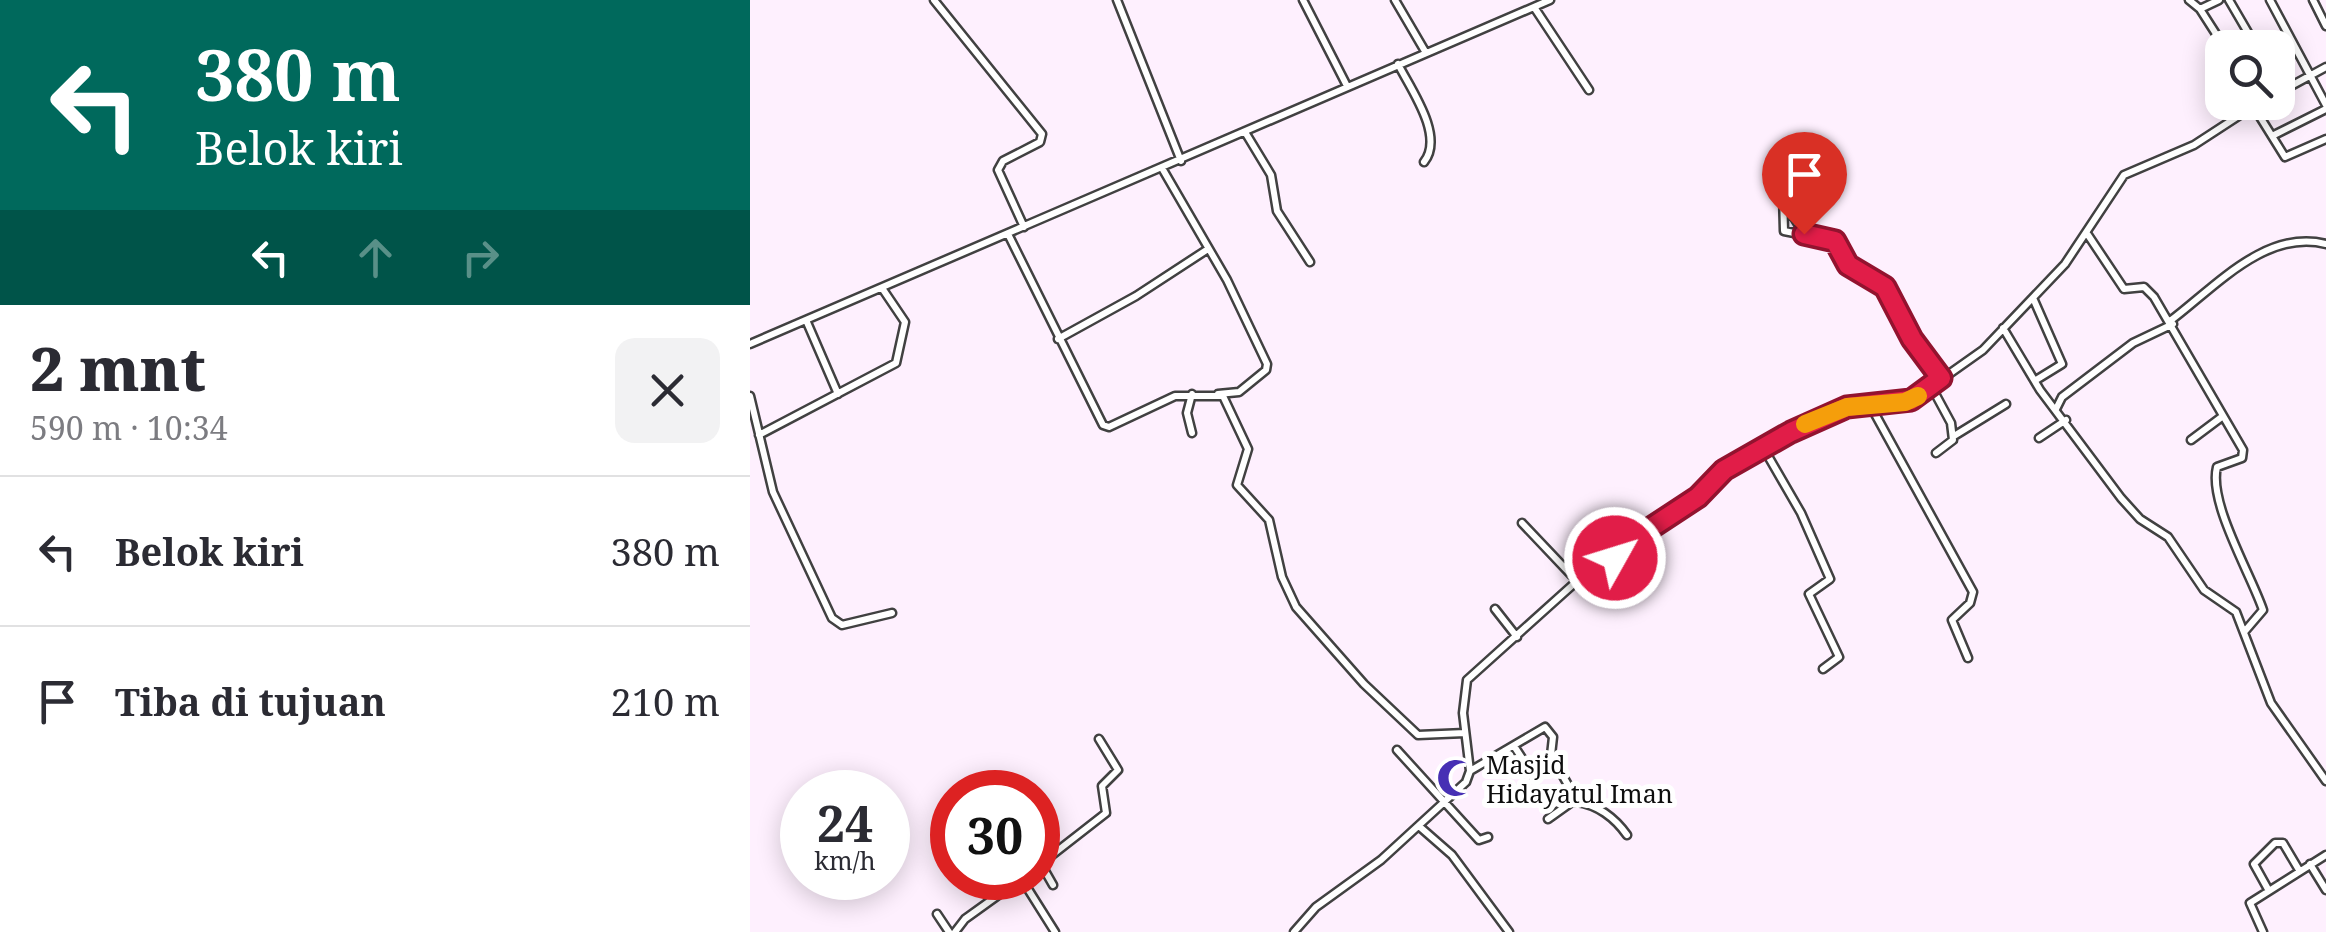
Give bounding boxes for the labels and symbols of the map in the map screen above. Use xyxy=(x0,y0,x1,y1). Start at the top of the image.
pin xyxy=(1762,132,1847,235)
position arrow xyxy=(1563,506,1667,610)
place label: Masjid Hidayatul Iman xyxy=(1486,747,1673,810)
mosque icon: Masjid Hidayatul Iman xyxy=(1435,757,1477,799)
speed limit sign: 30 xyxy=(930,770,1060,900)

